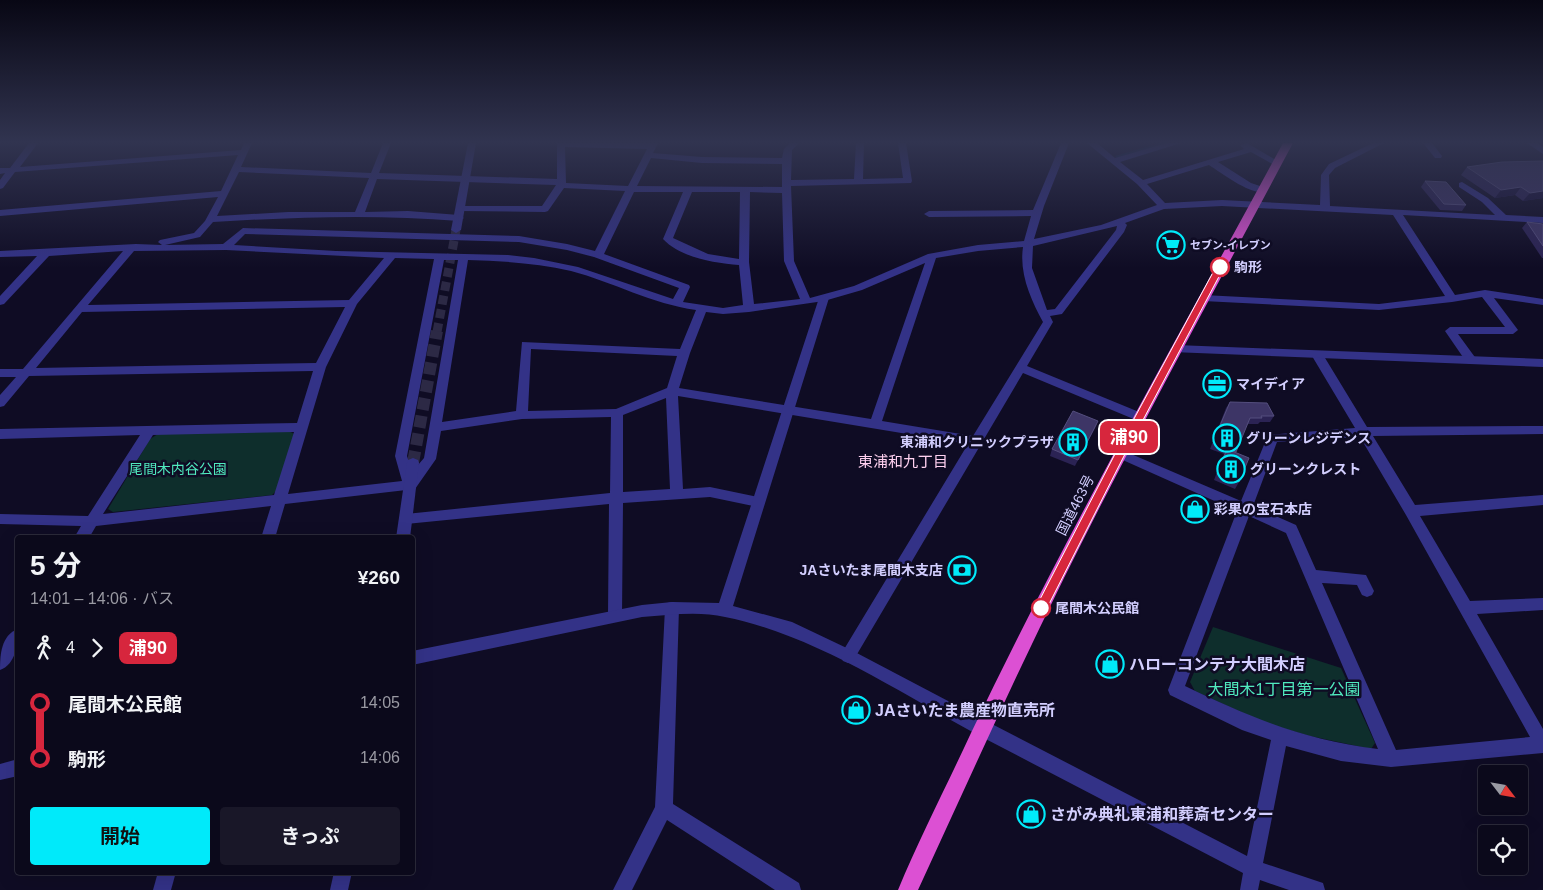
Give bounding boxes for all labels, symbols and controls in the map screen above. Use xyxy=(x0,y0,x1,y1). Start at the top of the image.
supermarket icon: セブン-イレブン xyxy=(1156,230,1186,260)
place label: セブン-イレブン xyxy=(1190,239,1271,251)
marker: 駒形 xyxy=(1210,257,1230,277)
place label: 駒形 xyxy=(1234,259,1262,275)
office icon: マイディア xyxy=(1202,369,1232,399)
place label: マイディア xyxy=(1236,376,1305,392)
line badge: 浦90 xyxy=(1100,421,1158,453)
building icon: グリーンレジデンス xyxy=(1212,423,1242,453)
building icon: 東浦和クリニックプラザ xyxy=(1058,427,1088,457)
text: 浦90 xyxy=(1110,427,1148,447)
place label: グリーンレジデンス xyxy=(1246,430,1371,446)
place label: 東浦和クリニックプラザ xyxy=(900,434,1054,450)
district label: 東浦和九丁目 xyxy=(858,453,948,470)
building icon: グリーンクレスト xyxy=(1216,454,1246,484)
park label: 尾間木内谷公園 xyxy=(129,461,227,477)
place label: グリーンクレスト xyxy=(1250,461,1361,477)
street label: 国道463号 xyxy=(1053,472,1097,538)
shop icon: 彩果の宝石本店 xyxy=(1180,494,1210,524)
place label: 彩果の宝石本店 xyxy=(1214,501,1312,517)
text: 5 分 xyxy=(30,550,81,581)
bank icon: JAさいたま尾間木支店 xyxy=(947,555,977,585)
place label: JAさいたま尾間木支店 xyxy=(800,562,943,578)
text: ¥260 xyxy=(358,567,400,588)
text: 14:01 – 14:06 · バス xyxy=(30,590,174,607)
marker: 尾間木公民館 xyxy=(1031,598,1051,618)
place label: 尾間木公民館 xyxy=(1055,600,1139,616)
icon: walk xyxy=(30,634,58,662)
icon: forward xyxy=(83,634,111,662)
text: 浦90 xyxy=(129,638,167,658)
text: 4 xyxy=(66,639,75,656)
shop icon: ハローコンテナ大間木店 xyxy=(1095,649,1125,679)
place label: ハローコンテナ大間木店 xyxy=(1129,656,1305,673)
park label: 大間木1丁目第一公園 xyxy=(1208,681,1360,698)
text: 尾間木公民館 xyxy=(68,694,182,715)
text: 14:05 xyxy=(360,694,400,711)
shop icon: JAさいたま農産物直売所 xyxy=(841,695,871,725)
place label: JAさいたま農産物直売所 xyxy=(875,701,1055,719)
text: 駒形 xyxy=(68,749,106,770)
text: 14:06 xyxy=(360,749,400,766)
north arrow xyxy=(1478,765,1528,815)
map controls xyxy=(1478,765,1528,875)
shop icon: さがみ典礼東浦和葬斎センター xyxy=(1016,799,1046,829)
place label: さがみ典礼東浦和葬斎センター xyxy=(1050,805,1274,823)
button: 開始 xyxy=(30,807,210,865)
button: きっぷ xyxy=(220,807,400,865)
button: locate xyxy=(1478,825,1528,875)

